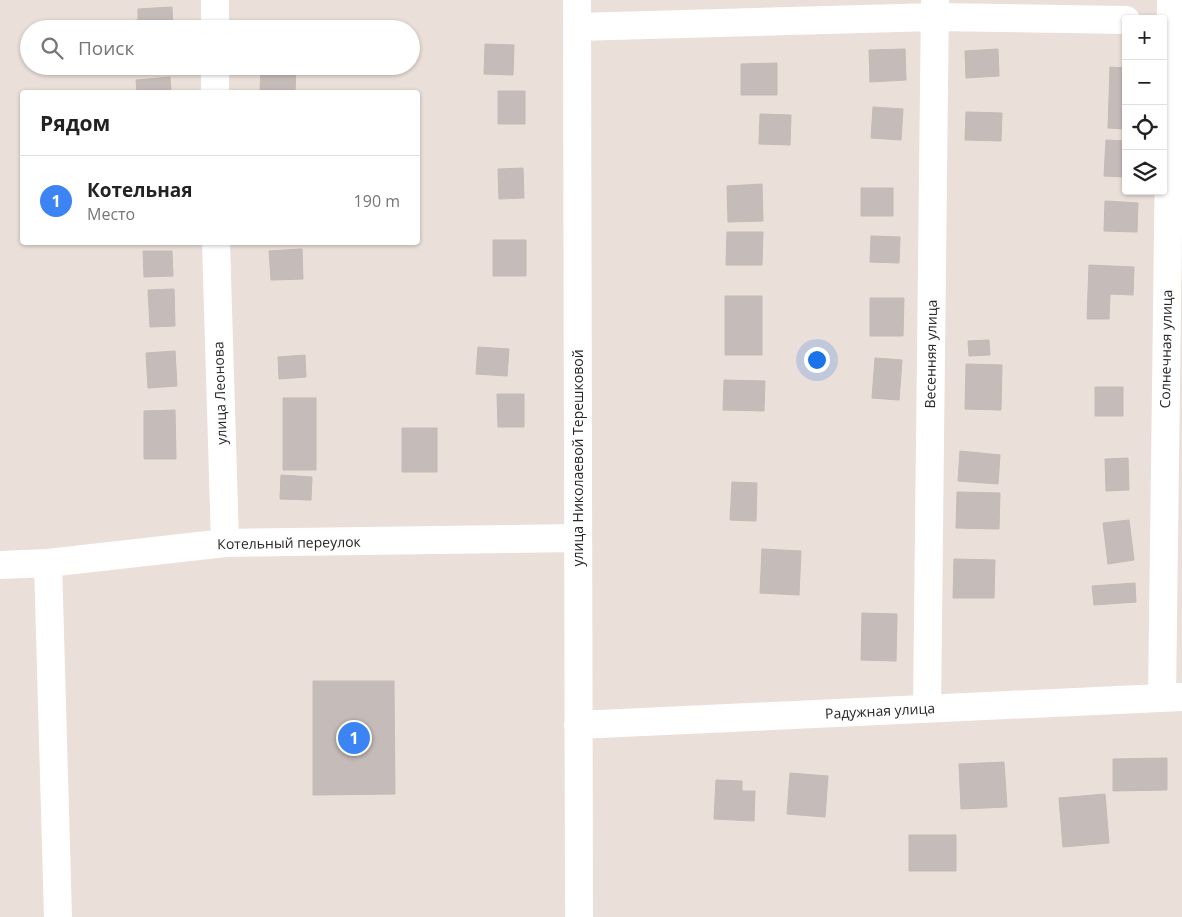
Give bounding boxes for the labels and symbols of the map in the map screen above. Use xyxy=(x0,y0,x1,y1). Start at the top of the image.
street label: Солнечная улица xyxy=(1155,289,1176,409)
street label: Весенняя улица xyxy=(920,299,941,409)
street label: улица Леонова xyxy=(208,341,231,445)
your location xyxy=(804,347,830,373)
street label: улица Николаевой Терешковой xyxy=(568,349,587,567)
street label: Котельный переулок xyxy=(217,532,362,553)
street label: Радужная улица xyxy=(825,698,935,723)
pin: 1 xyxy=(338,719,370,757)

